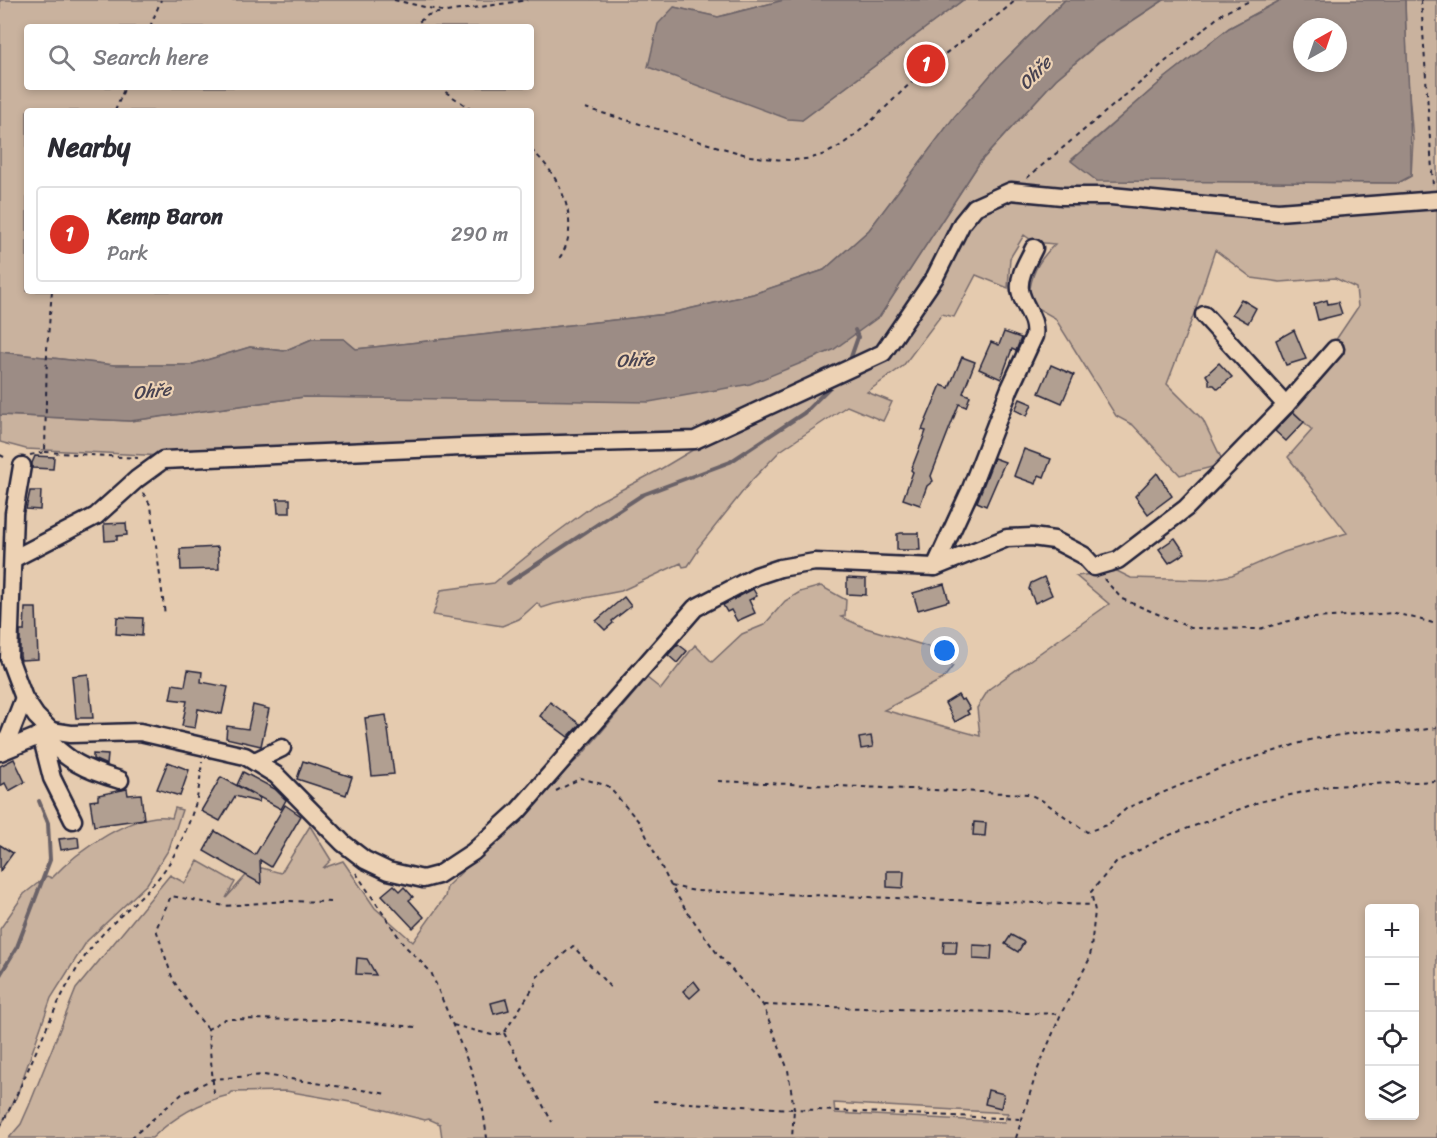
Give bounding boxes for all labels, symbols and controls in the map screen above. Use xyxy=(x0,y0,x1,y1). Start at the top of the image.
north arrow xyxy=(1293,18,1347,72)
search box xyxy=(24,24,534,90)
text: Search here xyxy=(93,38,209,77)
icon: search xyxy=(45,41,78,74)
pin: 1 xyxy=(906,42,946,86)
water label: Ohře xyxy=(1010,47,1061,98)
text: Nearby xyxy=(48,124,130,170)
text: Kemp Baron xyxy=(107,197,223,236)
text: 1 xyxy=(65,217,74,252)
text: 290 m xyxy=(451,217,508,252)
text: Park xyxy=(107,236,148,271)
water label: Ohře xyxy=(615,343,656,377)
water label: Ohře xyxy=(132,373,174,409)
your location xyxy=(930,636,959,665)
map controls xyxy=(1365,904,1419,1120)
button: + xyxy=(1365,904,1419,958)
button: − xyxy=(1365,958,1419,1012)
button: locate xyxy=(1365,1012,1419,1066)
button: layers xyxy=(1365,1066,1419,1120)

